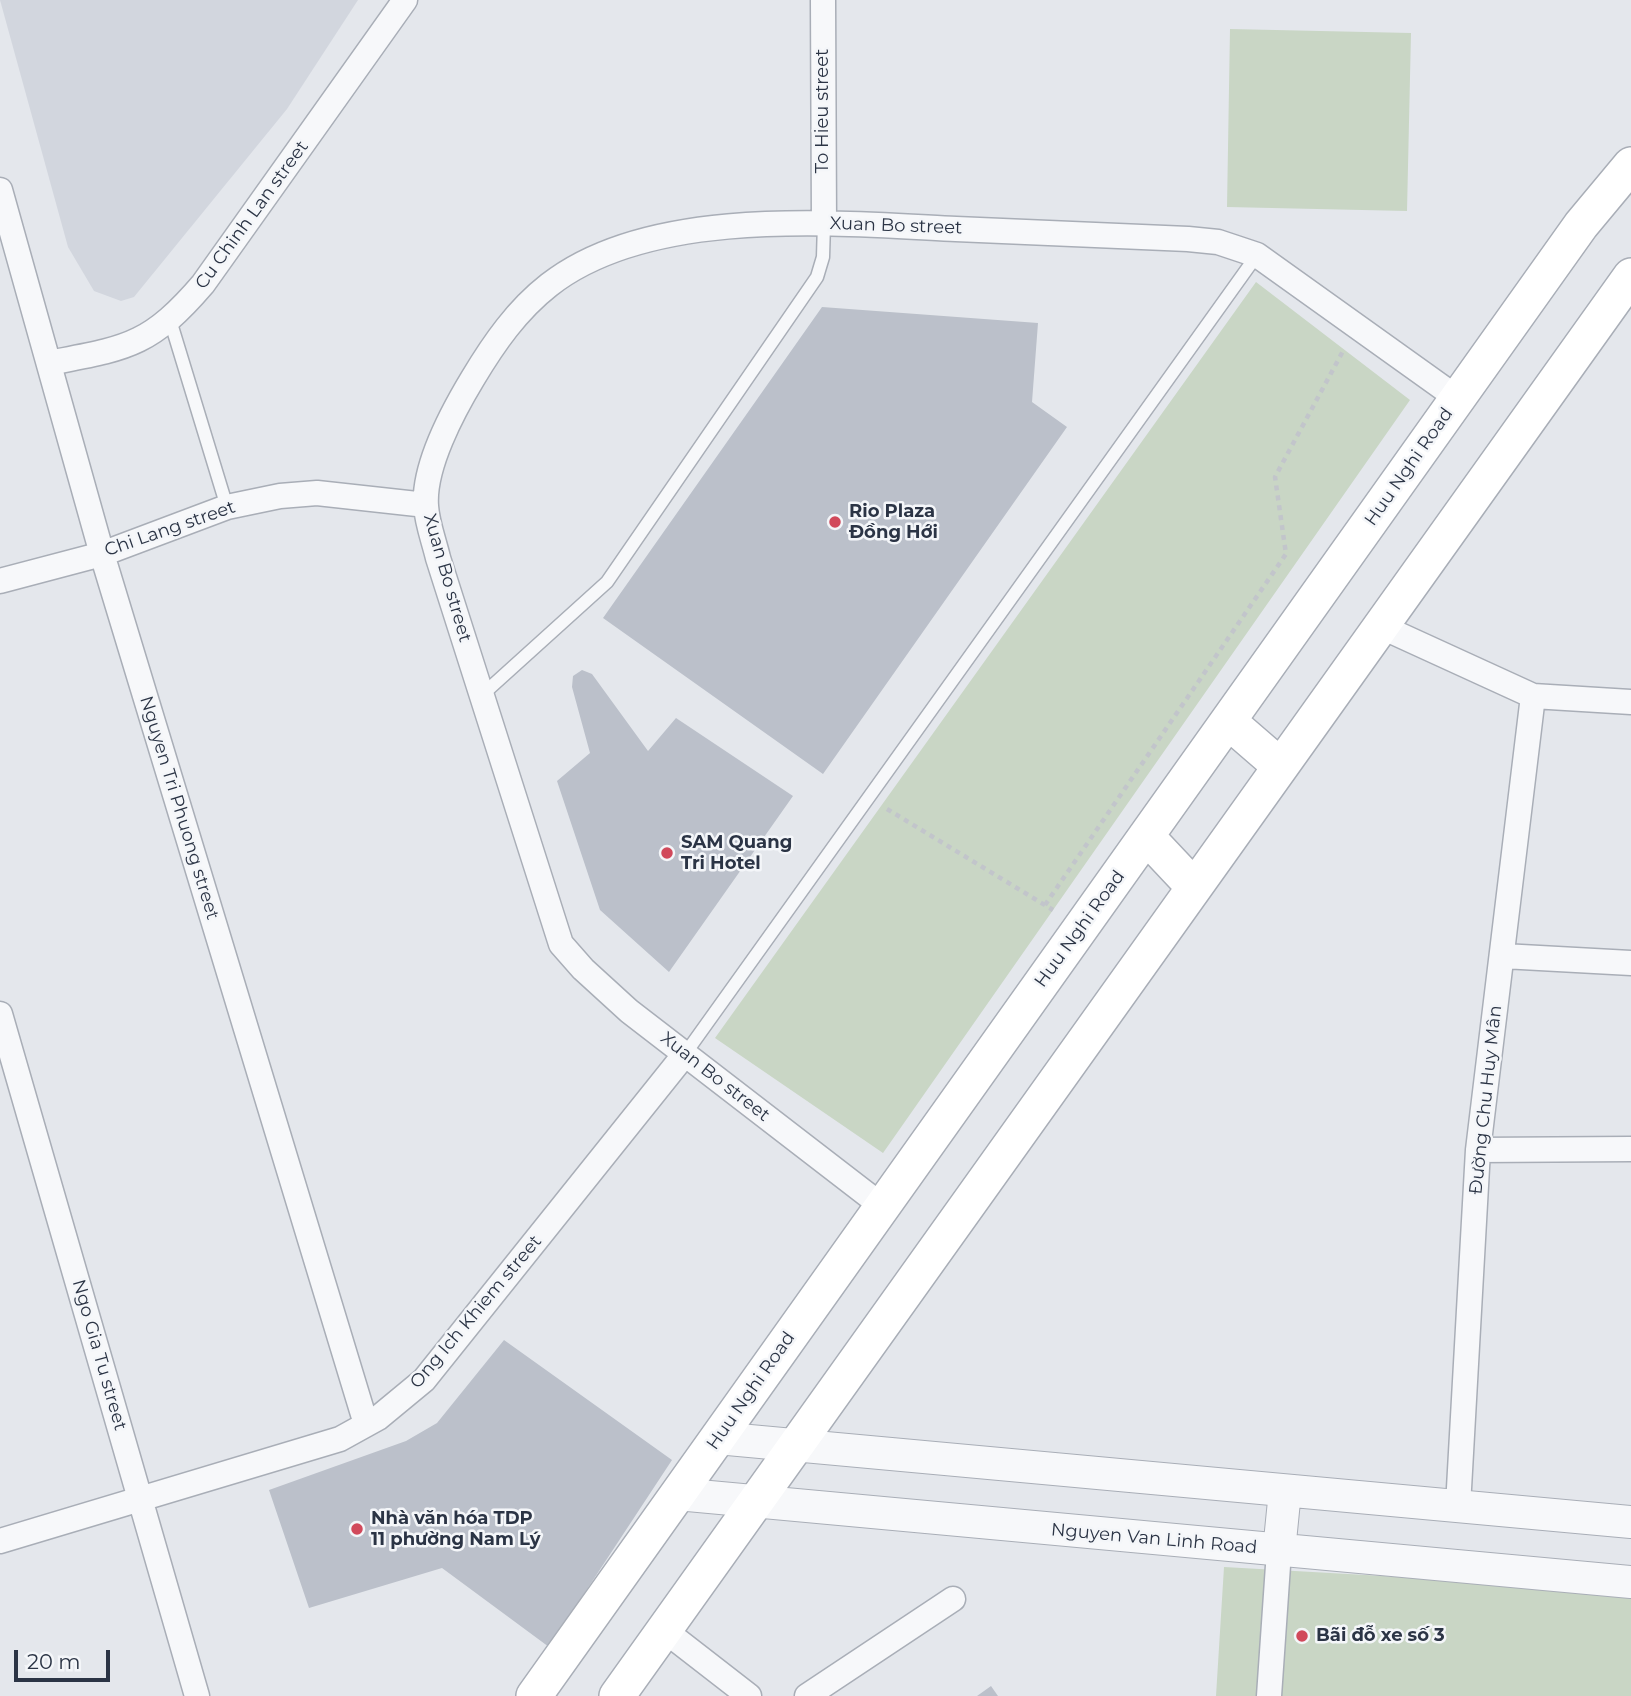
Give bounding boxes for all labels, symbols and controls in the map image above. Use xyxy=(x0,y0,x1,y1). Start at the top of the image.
street label: To Hieu street xyxy=(812,49,834,173)
street label: Cu Chinh Lan street xyxy=(191,137,313,293)
street label: Xuan Bo street xyxy=(829,213,963,239)
street label: Huu Nghi Road xyxy=(1360,404,1458,530)
street label: Chi Lang street xyxy=(102,496,238,562)
place label: Rio Plaza Đồng Hới xyxy=(849,501,938,544)
street label: Xuan Bo street xyxy=(418,511,476,645)
marker: Rio Plaza Đồng Hới xyxy=(827,514,843,530)
street label: Nguyen Tri Phuong street xyxy=(135,694,223,922)
place label: SAM Quang Tri Hotel xyxy=(681,832,792,874)
marker: SAM Quang Tri Hotel xyxy=(659,845,675,861)
street label: Huu Nghi Road xyxy=(1030,866,1130,992)
street label: Đường Chu Huy Mân xyxy=(1465,1004,1507,1196)
street label: Xuan Bo street xyxy=(656,1028,774,1126)
street label: Ong Ich Khiem street xyxy=(406,1231,546,1393)
street label: Ngo Gia Tu street xyxy=(67,1277,131,1433)
street label: Huu Nghi Road xyxy=(702,1328,800,1454)
place label: Nhà văn hóa TDP 11 phường Nam Lý xyxy=(371,1508,541,1550)
street label: Nguyen Van Linh Road xyxy=(1050,1519,1258,1559)
marker: Nhà văn hóa TDP 11 phường Nam Lý xyxy=(349,1521,365,1537)
place label: Bãi đỗ xe số 3 xyxy=(1316,1625,1445,1647)
marker: Bãi đỗ xe số 3 xyxy=(1294,1628,1310,1644)
scale bar xyxy=(18,1636,114,1680)
text: 20 m xyxy=(27,1649,81,1674)

